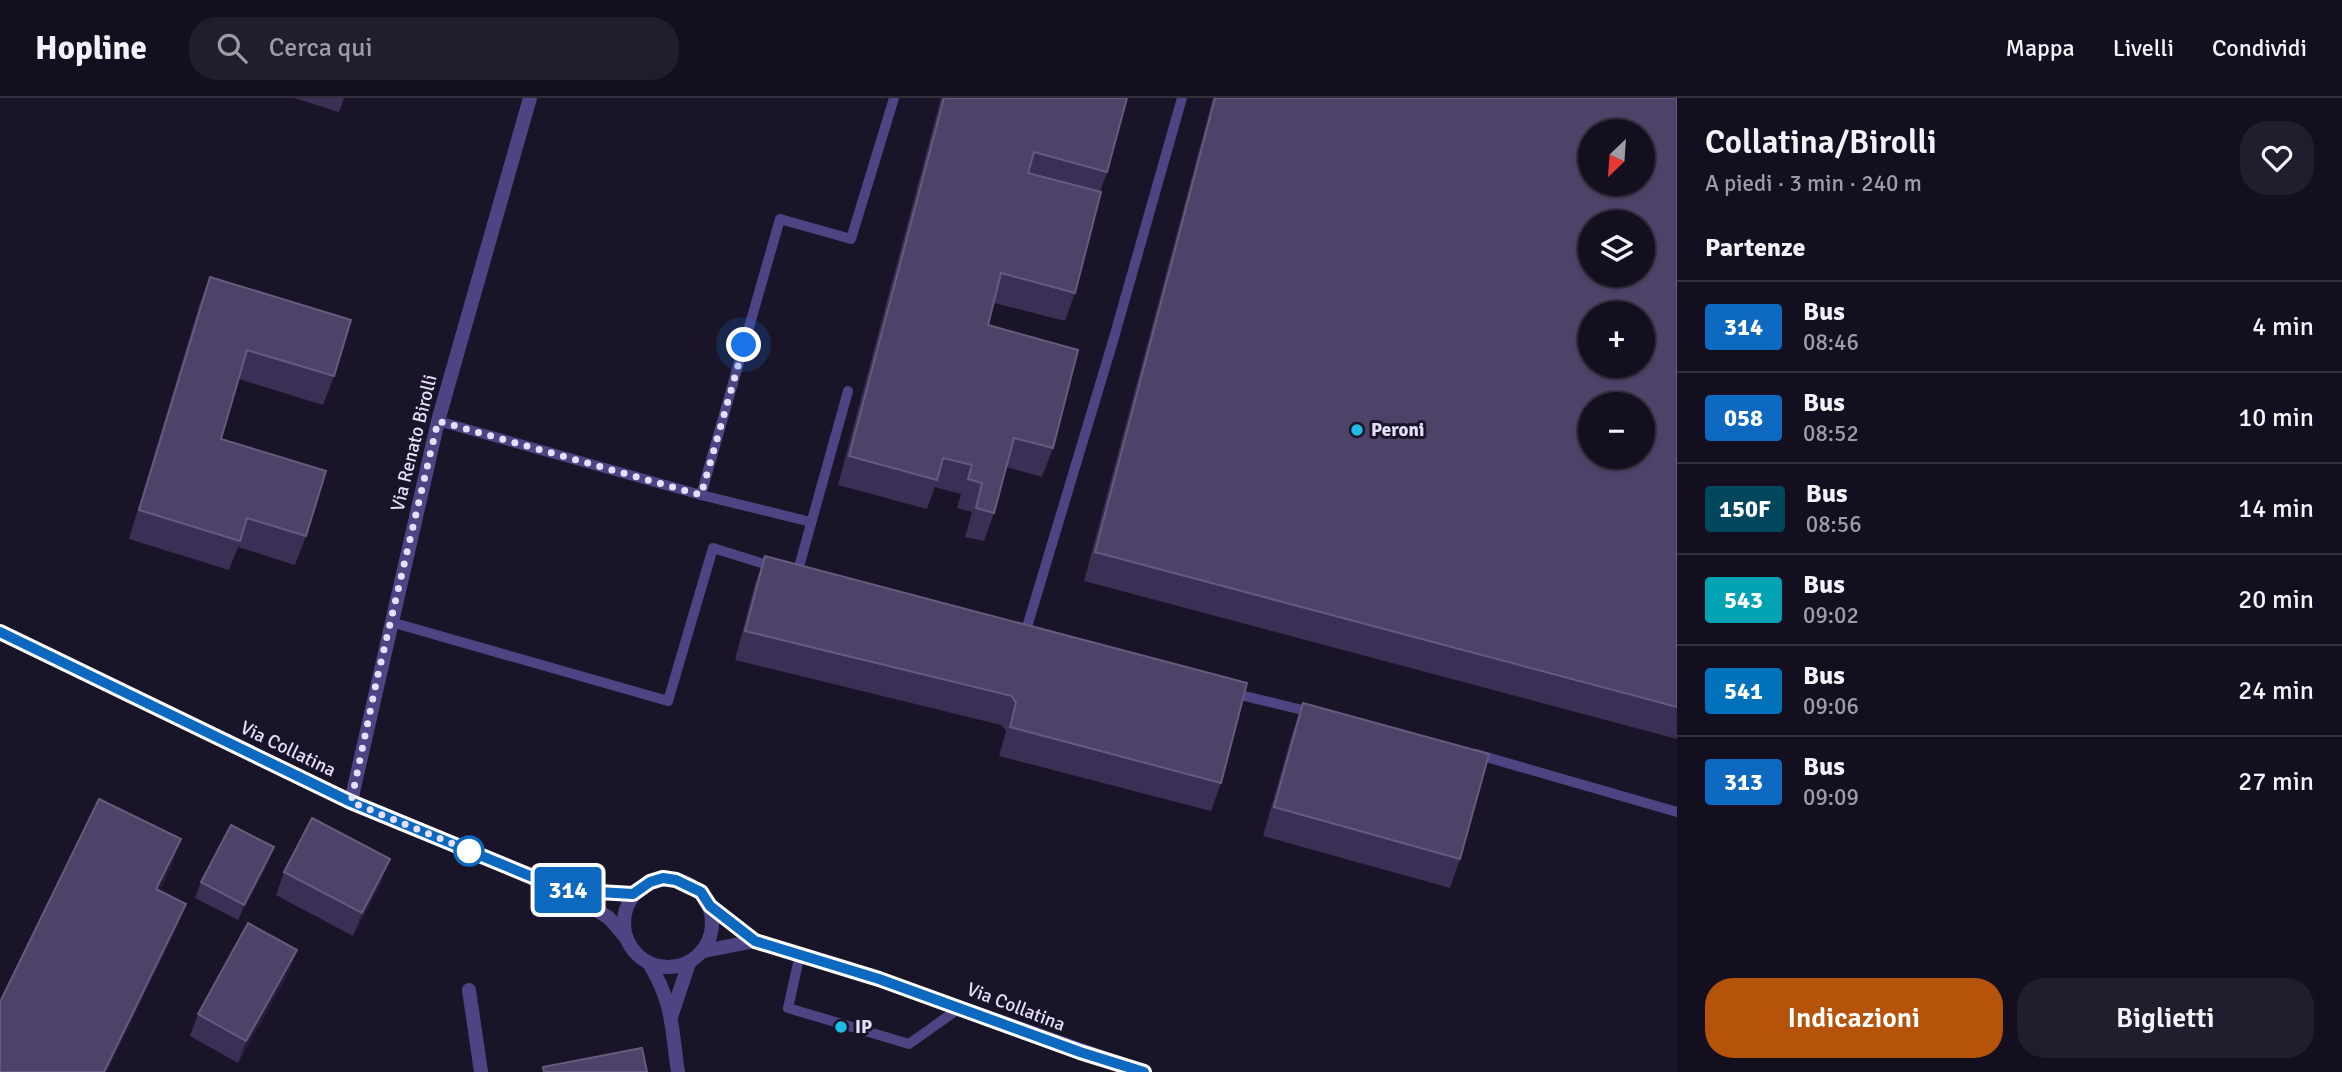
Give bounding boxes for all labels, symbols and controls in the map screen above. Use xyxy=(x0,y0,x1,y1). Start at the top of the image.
search box xyxy=(189,17,679,80)
text: Hopline xyxy=(35,28,147,69)
icon: search xyxy=(213,29,251,67)
text: Cerca qui xyxy=(269,32,373,64)
text: Mappa xyxy=(2006,33,2075,63)
text: Livelli xyxy=(2113,33,2174,63)
text: Condividi xyxy=(2212,33,2307,63)
north arrow xyxy=(1578,119,1656,196)
map controls xyxy=(1578,119,1655,469)
button: heart xyxy=(2240,121,2314,195)
text: Collatina/Birolli xyxy=(1705,122,1937,163)
text: A piedi · 3 min · 240 m xyxy=(1705,169,1922,198)
button: layers xyxy=(1578,210,1655,287)
text: Partenze xyxy=(1705,232,1805,264)
text: Bus xyxy=(1803,296,1845,328)
button: + xyxy=(1578,301,1655,378)
text: 4 min xyxy=(2252,311,2314,343)
text: 314 xyxy=(1724,312,1763,342)
your location xyxy=(726,327,761,362)
text: 08:46 xyxy=(1803,328,1859,357)
street label: Via Renato Birolli xyxy=(385,372,443,514)
text: Bus xyxy=(1803,387,1845,419)
button: − xyxy=(1578,392,1655,469)
text: 10 min xyxy=(2238,402,2314,434)
text: 058 xyxy=(1724,403,1763,433)
place label: Peroni xyxy=(1371,418,1424,442)
text: 08:52 xyxy=(1803,419,1859,448)
marker: Peroni xyxy=(1349,422,1365,438)
text: Bus xyxy=(1806,478,1848,510)
text: 14 min xyxy=(2238,493,2314,525)
text: 150F xyxy=(1719,494,1771,524)
text: 08:56 xyxy=(1806,510,1862,539)
text: Bus xyxy=(1803,569,1845,601)
text: 20 min xyxy=(2238,584,2314,616)
text: 543 xyxy=(1724,585,1763,615)
text: 09:02 xyxy=(1803,601,1859,630)
text: Bus xyxy=(1803,660,1845,692)
text: 24 min xyxy=(2238,675,2314,707)
text: 541 xyxy=(1724,676,1763,706)
text: 09:06 xyxy=(1803,692,1859,721)
street label: Via Collatina xyxy=(236,716,340,782)
text: Bus xyxy=(1803,751,1845,783)
text: 27 min xyxy=(2238,766,2314,798)
text: 313 xyxy=(1724,767,1763,797)
text: 09:09 xyxy=(1803,783,1859,812)
unlabelled marker xyxy=(454,836,484,866)
line badge: 314 xyxy=(528,867,608,913)
text: 314 xyxy=(549,875,587,905)
street label: Via Collatina xyxy=(963,977,1069,1037)
button: Indicazioni xyxy=(1705,978,2003,1058)
button: Biglietti xyxy=(2017,978,2314,1058)
place label: IP xyxy=(855,1015,872,1039)
marker: IP xyxy=(833,1019,849,1035)

